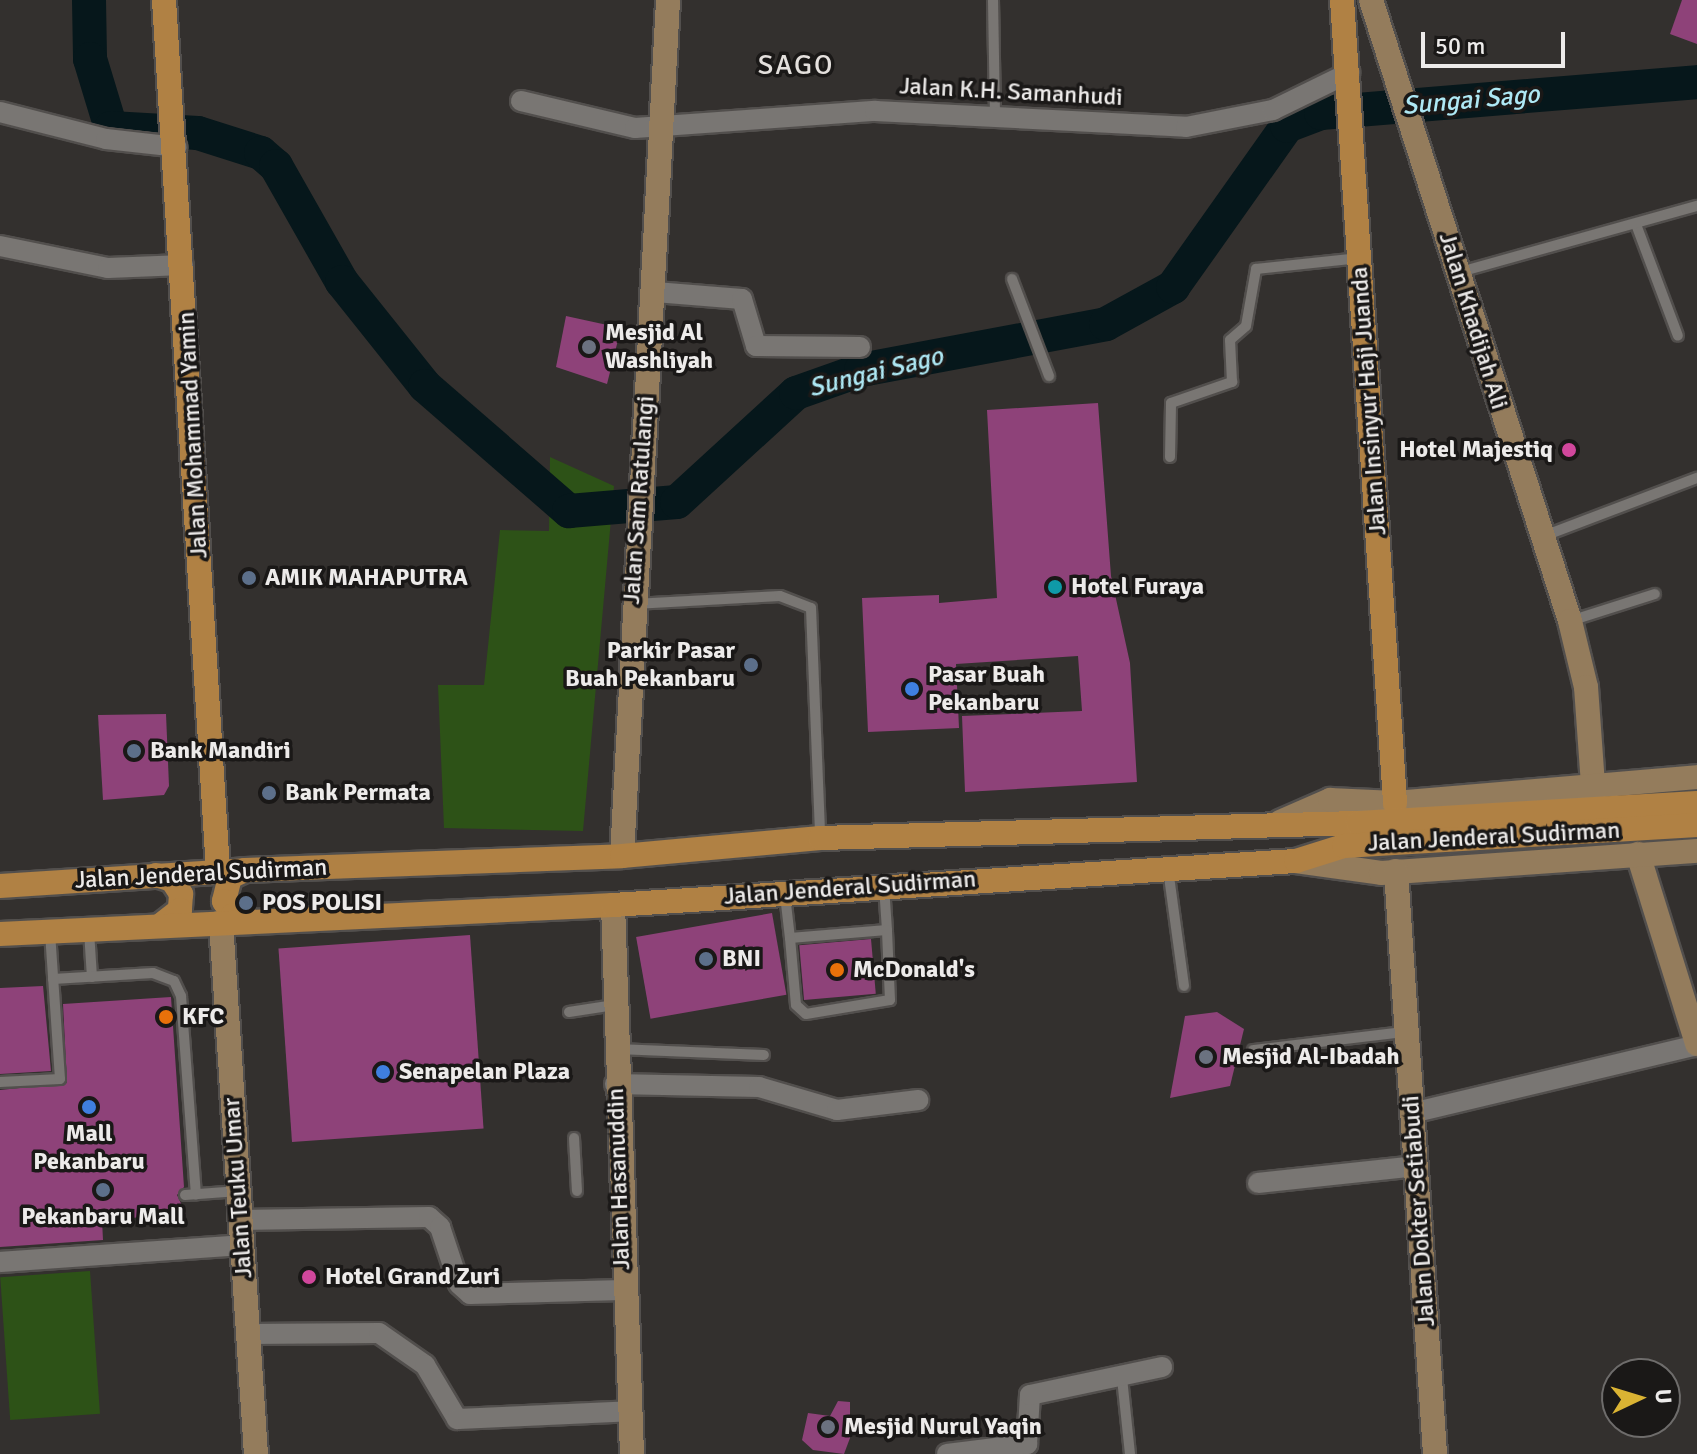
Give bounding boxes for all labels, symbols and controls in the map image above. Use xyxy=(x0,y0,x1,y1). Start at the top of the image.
scale bar xyxy=(1425,16,1569,66)
text: 50 m xyxy=(1435,31,1485,61)
district label: SAGO xyxy=(758,48,834,82)
street label: Jalan K.H. Samanhudi xyxy=(899,72,1123,112)
water label: Sungai Sago xyxy=(1401,79,1541,123)
street label: Jalan Khadijah Ali xyxy=(1432,229,1514,413)
street label: Jalan Insinyur Haji Juanda xyxy=(1345,266,1393,536)
street label: Jalan Mohammad Yamin xyxy=(172,311,214,559)
place label: Mesjid Al Washliyah xyxy=(605,319,713,375)
marker: Mesjid Al Washliyah xyxy=(580,338,598,356)
water label: Sungai Sago xyxy=(806,341,946,405)
street label: Jalan Sam Ratulangi xyxy=(617,395,661,605)
place label: Hotel Majestiq xyxy=(1399,436,1553,464)
marker: Hotel Majestiq xyxy=(1560,441,1578,459)
place label: AMIK MAHAPUTRA xyxy=(265,564,468,592)
marker: AMIK MAHAPUTRA xyxy=(240,569,258,587)
place label: Hotel Furaya xyxy=(1071,573,1204,601)
marker: Hotel Furaya xyxy=(1046,578,1064,596)
place label: Parkir Pasar Buah Pekanbaru xyxy=(565,637,735,693)
marker: Parkir Pasar Buah Pekanbaru xyxy=(742,656,760,674)
place label: Pasar Buah Pekanbaru xyxy=(928,661,1045,717)
marker: Pasar Buah Pekanbaru xyxy=(903,680,921,698)
place label: Bank Mandiri xyxy=(150,737,291,765)
marker: Bank Mandiri xyxy=(125,742,143,760)
place label: Bank Permata xyxy=(285,779,431,807)
marker: Bank Permata xyxy=(260,784,278,802)
street label: Jalan Jenderal Sudirman xyxy=(1367,816,1621,858)
street label: Jalan Jenderal Sudirman xyxy=(74,853,328,895)
street label: Jalan Jenderal Sudirman xyxy=(723,865,977,911)
place label: POS POLISI xyxy=(262,889,382,917)
marker: POS POLISI xyxy=(237,894,255,912)
place label: BNI xyxy=(722,945,761,973)
marker: BNI xyxy=(697,950,715,968)
place label: McDonald's xyxy=(853,956,975,984)
marker: McDonald's xyxy=(828,961,846,979)
place label: KFC xyxy=(182,1003,224,1031)
marker: KFC xyxy=(157,1008,175,1026)
place label: Mesjid Al-Ibadah xyxy=(1222,1043,1400,1071)
marker: Mesjid Al-Ibadah xyxy=(1197,1048,1215,1066)
place label: Senapelan Plaza xyxy=(399,1058,570,1086)
marker: Senapelan Plaza xyxy=(374,1063,392,1081)
street label: Jalan Hasanuddin xyxy=(601,1087,637,1271)
street label: Jalan Dokter Setiabudi xyxy=(1397,1094,1441,1328)
street label: Jalan Teuku Umar xyxy=(217,1097,259,1279)
marker: Mall Pekanbaru xyxy=(80,1098,98,1116)
place label: Mall Pekanbaru xyxy=(33,1120,145,1176)
marker: Pekanbaru Mall xyxy=(94,1181,112,1199)
place label: Pekanbaru Mall xyxy=(21,1203,185,1231)
place label: Hotel Grand Zuri xyxy=(325,1263,500,1291)
marker: Hotel Grand Zuri xyxy=(300,1268,318,1286)
north arrow xyxy=(1601,1358,1681,1438)
text: U xyxy=(1649,1388,1677,1405)
place label: Mesjid Nurul Yaqin xyxy=(844,1413,1042,1441)
marker: Mesjid Nurul Yaqin xyxy=(819,1418,837,1436)

